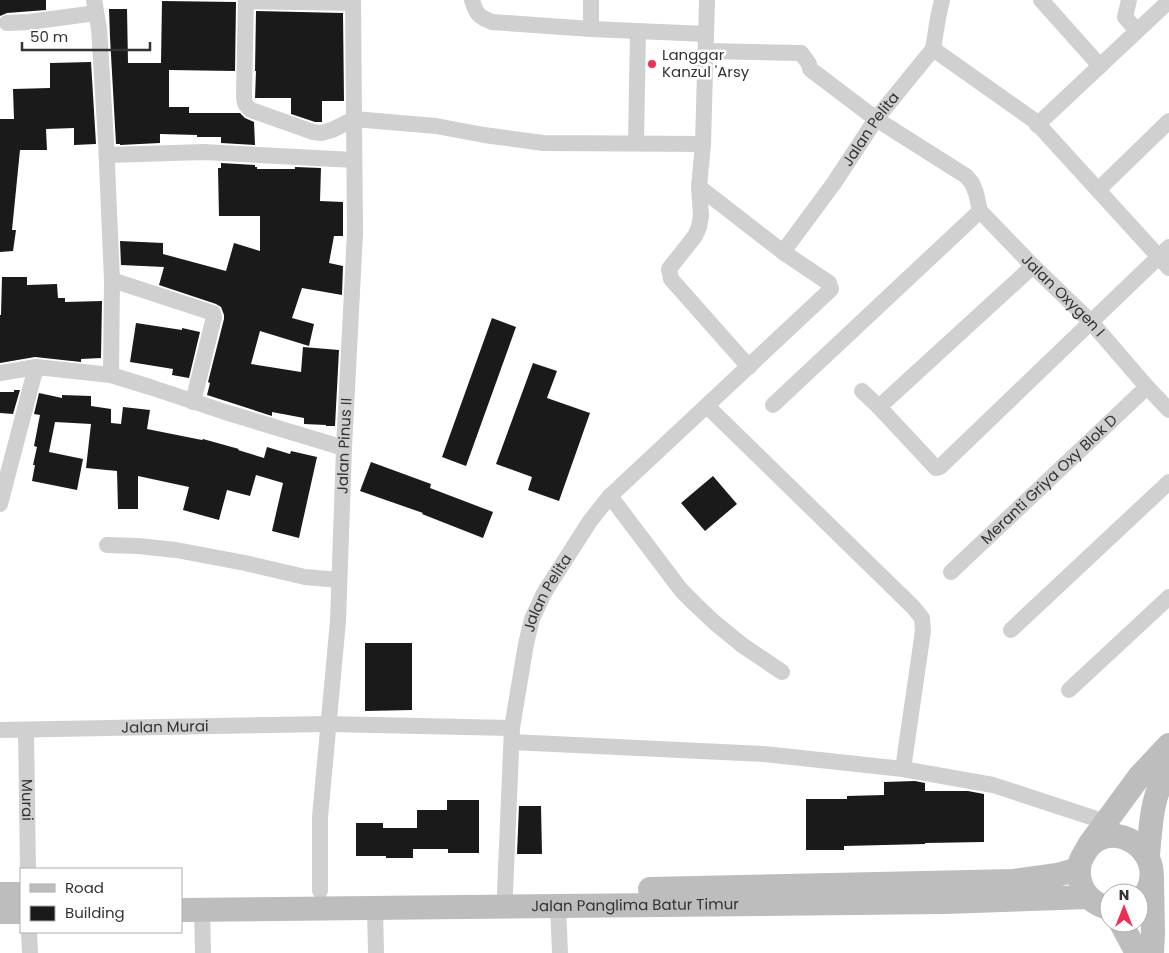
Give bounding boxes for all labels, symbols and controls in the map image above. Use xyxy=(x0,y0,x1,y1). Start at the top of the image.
scale bar xyxy=(22,20,150,52)
text: 50 m xyxy=(30,26,68,47)
place label: Langgar Kanzul 'Arsy xyxy=(662,44,750,82)
marker: Langgar Kanzul 'Arsy xyxy=(646,58,658,70)
street label: Jalan Pelita xyxy=(837,87,904,170)
street label: Jalan Oxygen I xyxy=(1017,249,1110,341)
street label: Jalan Pinus II xyxy=(331,397,357,494)
street label: Meranti Griya Oxy Blok D xyxy=(976,409,1122,549)
street label: Jalan Pelita xyxy=(518,549,576,634)
street label: Jalan Murai xyxy=(121,715,209,738)
street label: Murai xyxy=(17,779,38,821)
legend xyxy=(20,868,182,933)
text: Road xyxy=(65,877,104,898)
north arrow xyxy=(1099,883,1149,933)
text: N xyxy=(1119,885,1129,905)
street label: Jalan Panglima Batur Timur xyxy=(531,893,739,916)
text: Building xyxy=(65,902,125,923)

